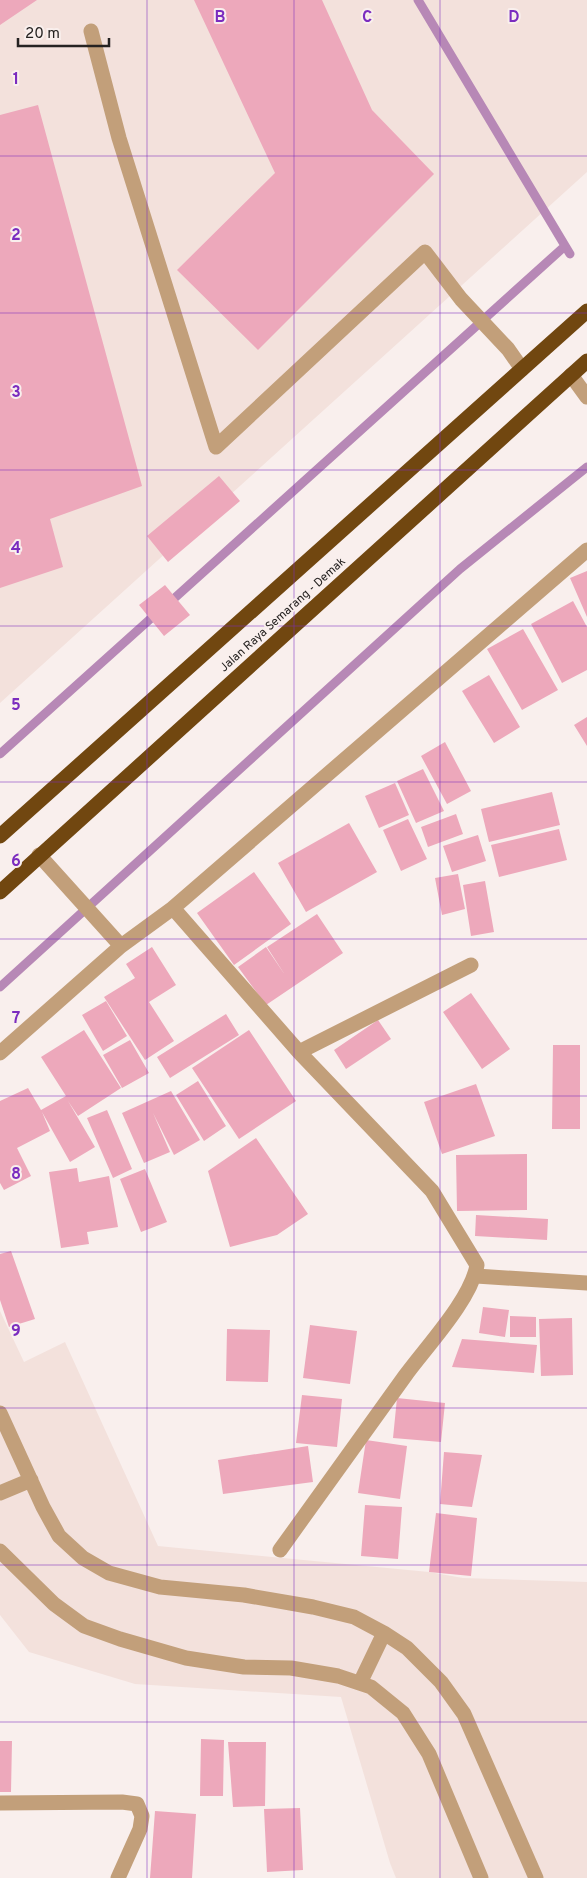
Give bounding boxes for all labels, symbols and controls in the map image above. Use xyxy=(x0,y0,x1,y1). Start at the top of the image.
text: B xyxy=(214,8,226,28)
text: C xyxy=(362,8,372,28)
text: D xyxy=(508,8,520,28)
scale bar xyxy=(18,15,109,47)
text: 20 m xyxy=(25,25,60,44)
text: 1 xyxy=(13,70,19,90)
text: 2 xyxy=(11,226,21,246)
text: 3 xyxy=(11,383,21,403)
text: 4 xyxy=(11,539,21,559)
street label: Jalan Raya Semarang - Demak xyxy=(217,554,349,676)
text: 5 xyxy=(11,696,21,716)
text: 6 xyxy=(11,852,21,872)
text: 7 xyxy=(12,1009,20,1029)
text: 8 xyxy=(11,1165,21,1185)
text: 9 xyxy=(11,1322,21,1342)

